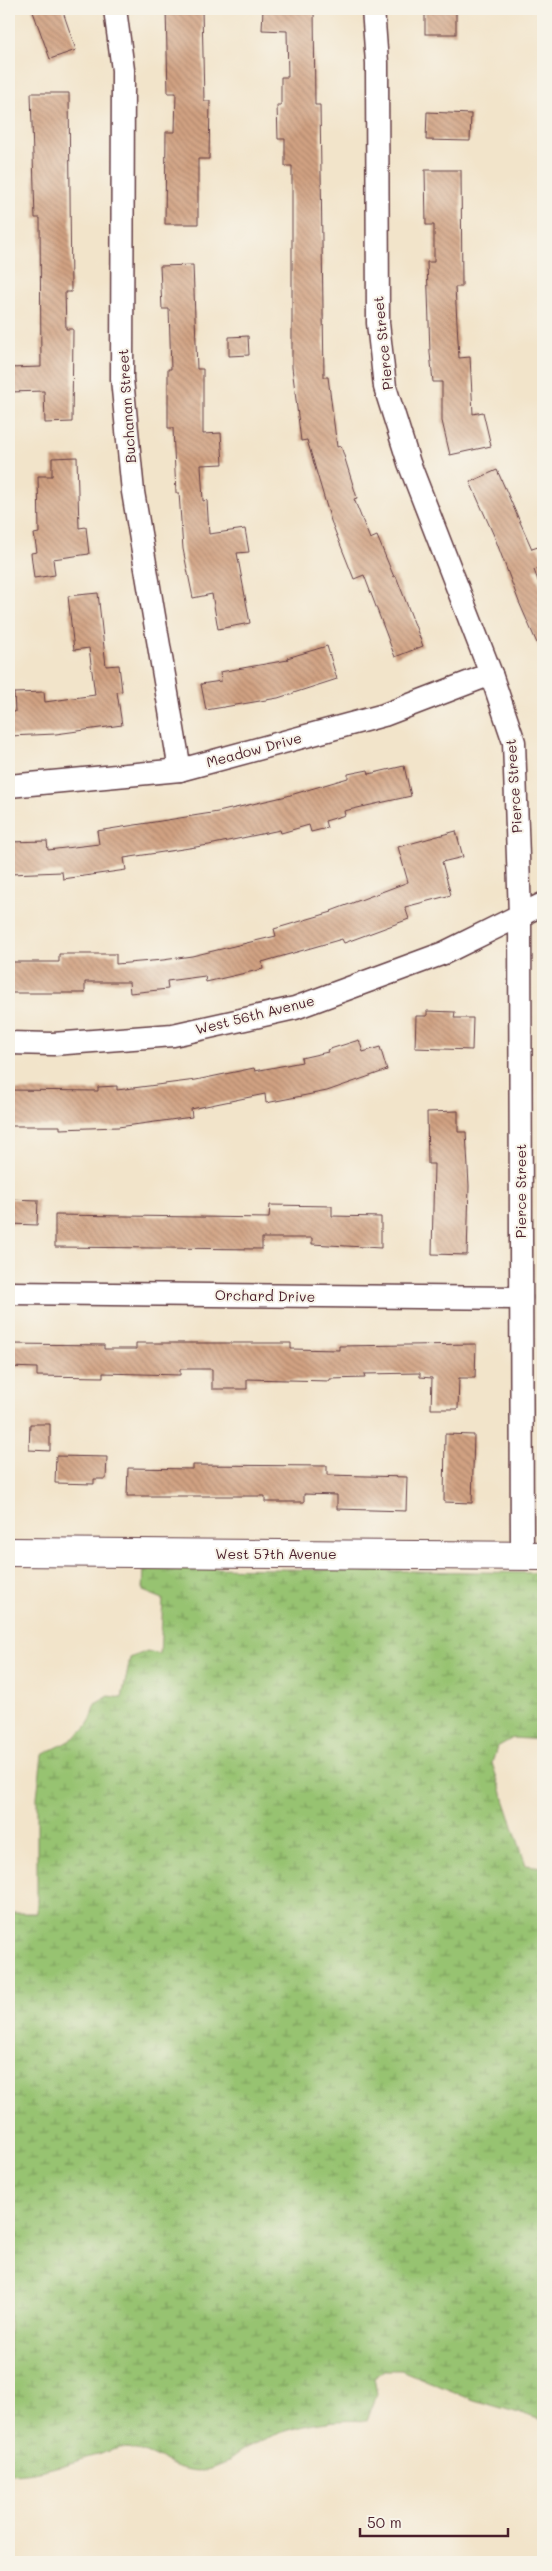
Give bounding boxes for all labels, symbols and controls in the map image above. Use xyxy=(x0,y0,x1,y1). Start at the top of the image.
street label: Pierce Street xyxy=(368,295,397,391)
street label: Buchanan Street xyxy=(113,348,140,464)
street label: Meadow Drive xyxy=(204,728,304,771)
street label: Pierce Street xyxy=(501,738,526,834)
street label: West 56th Avenue xyxy=(193,991,316,1038)
street label: Pierce Street xyxy=(511,1144,530,1238)
street label: Orchard Drive xyxy=(215,1285,315,1306)
street label: West 57th Avenue xyxy=(215,1544,337,1563)
scale bar xyxy=(360,2506,507,2538)
text: 50 m xyxy=(367,2512,402,2532)

